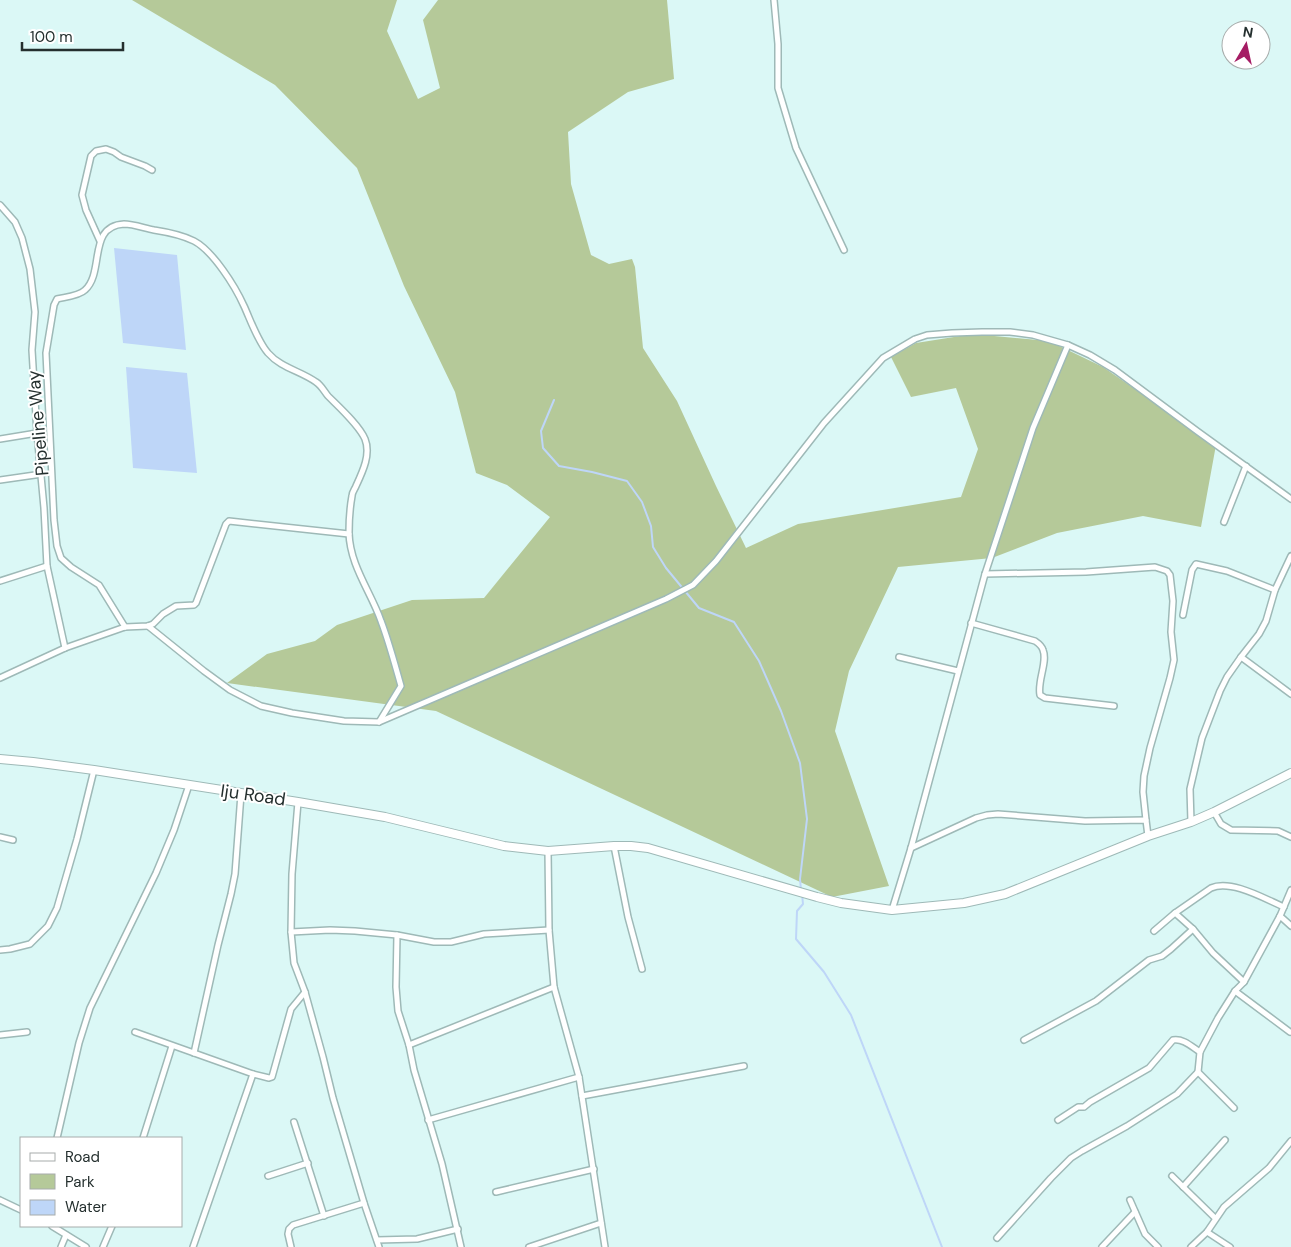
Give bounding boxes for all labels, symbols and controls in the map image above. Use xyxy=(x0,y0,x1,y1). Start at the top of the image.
scale bar xyxy=(22,20,124,52)
north arrow xyxy=(1221,20,1271,70)
text: N xyxy=(1242,22,1254,42)
text: 100 m xyxy=(30,27,73,47)
street label: Pipeline Way xyxy=(21,369,55,477)
street label: Iju Road xyxy=(219,779,287,811)
legend xyxy=(20,1137,182,1227)
text: Road xyxy=(65,1147,100,1167)
text: Park xyxy=(65,1172,95,1192)
text: Water xyxy=(65,1197,107,1217)

